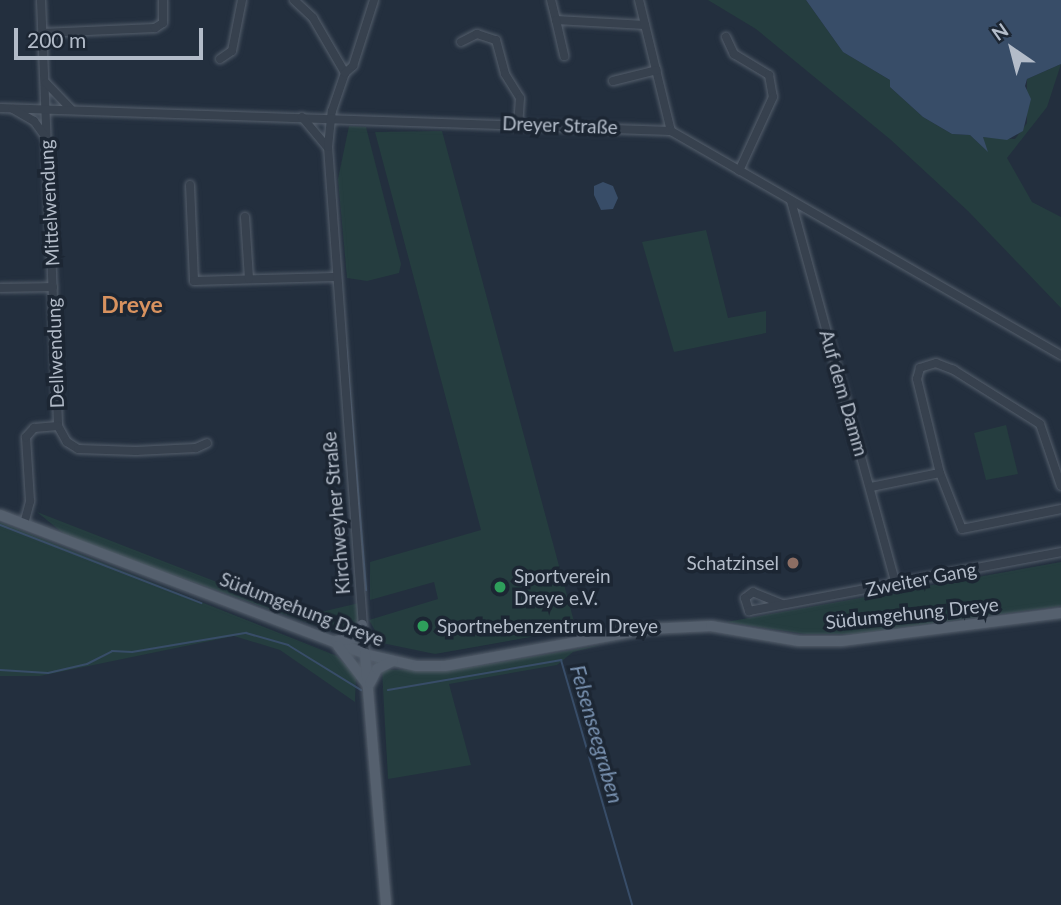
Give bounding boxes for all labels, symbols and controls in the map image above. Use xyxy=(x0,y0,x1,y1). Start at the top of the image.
scale bar xyxy=(18,14,206,58)
north arrow xyxy=(977,14,1047,84)
text: N xyxy=(987,18,1012,45)
text: 200 m xyxy=(27,27,86,52)
street label: Dreyer Straße xyxy=(502,112,618,138)
street label: Mittelwendung xyxy=(34,139,64,267)
district label: Dreye xyxy=(101,290,163,318)
street label: Dellwendung xyxy=(42,297,68,409)
street label: Auf dem Damm xyxy=(815,327,873,459)
street label: Kirchweyher Straße xyxy=(317,430,355,596)
place label: Schatzinsel xyxy=(686,552,779,574)
marker: Schatzinsel xyxy=(785,555,801,571)
street label: Zweiter Gang xyxy=(864,557,978,601)
place label: Sportverein Dreye e.V. xyxy=(514,565,611,609)
street label: Südumgehung Dreye xyxy=(217,567,387,651)
marker: Sportverein Dreye e.V. xyxy=(492,579,508,595)
street label: Südumgehung Dreye xyxy=(824,593,1000,633)
place label: Sportnebenzentrum Dreye xyxy=(437,615,658,637)
marker: Sportnebenzentrum Dreye xyxy=(415,618,431,634)
water label: Felsenseegraben xyxy=(565,662,629,806)

